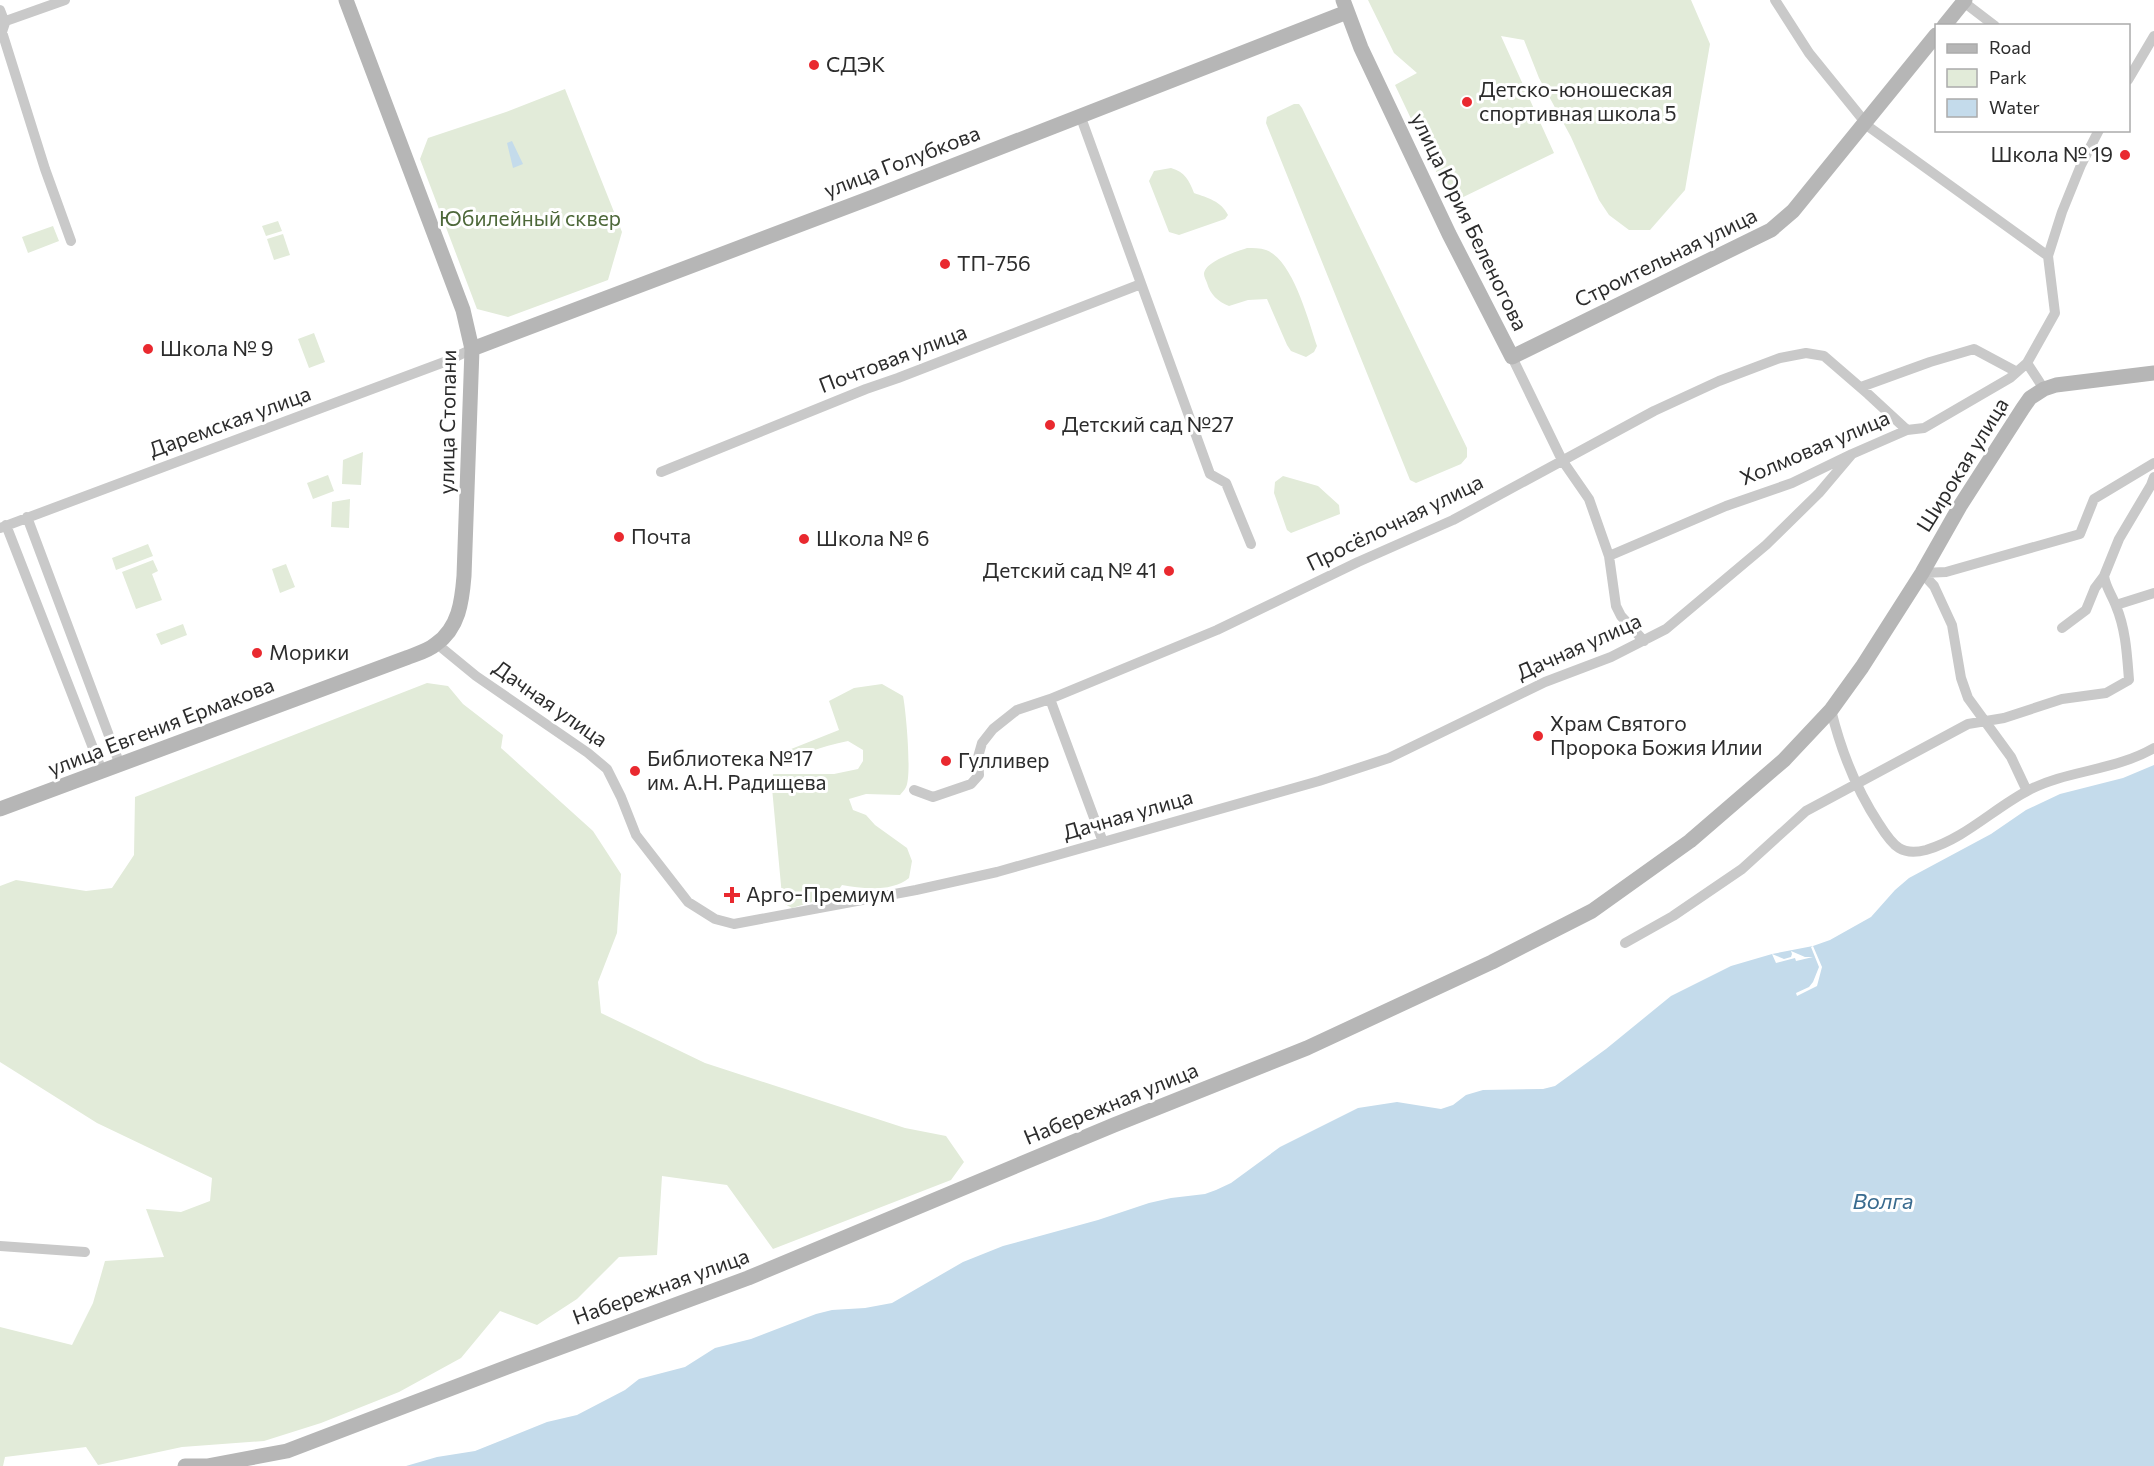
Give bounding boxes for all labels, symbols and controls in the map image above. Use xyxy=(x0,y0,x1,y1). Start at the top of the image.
legend xyxy=(1935,24,2130,132)
text: Road xyxy=(1989,36,2031,58)
place label: СДЭК xyxy=(826,51,885,76)
marker: СДЭК xyxy=(807,58,821,72)
text: Park xyxy=(1989,66,2027,88)
place label: Детско-юношеская спортивная школа 5 xyxy=(1479,76,1677,125)
marker: Детско-юношеская спортивная школа 5 xyxy=(1460,95,1474,109)
text: Water xyxy=(1989,96,2040,118)
street label: улица Юрия Беленогова xyxy=(1407,108,1534,334)
street label: улица Голубкова xyxy=(820,119,983,202)
place label: Школа № 19 xyxy=(1991,141,2113,166)
marker: Школа № 19 xyxy=(2118,148,2132,162)
street label: Строительная улица xyxy=(1570,202,1761,312)
park label: Юбилейный сквер xyxy=(439,205,621,230)
place label: ТП-756 xyxy=(957,250,1031,275)
marker: ТП-756 xyxy=(938,257,952,271)
street label: Почтовая улица xyxy=(815,318,970,397)
place label: Школа № 9 xyxy=(160,335,274,360)
marker: Школа № 9 xyxy=(141,342,155,356)
street label: улица Стопани xyxy=(433,349,460,495)
street label: Даремская улица xyxy=(145,380,314,462)
street label: Широкая улица xyxy=(1910,393,2013,536)
street label: Холмовая улица xyxy=(1736,404,1893,489)
place label: Детский сад №27 xyxy=(1062,411,1234,436)
marker: Детский сад №27 xyxy=(1043,418,1057,432)
street label: Просёлочная улица xyxy=(1302,468,1487,575)
place label: Почта xyxy=(631,523,691,548)
place label: Школа № 6 xyxy=(816,525,930,550)
marker: Почта xyxy=(612,530,626,544)
marker: Школа № 6 xyxy=(797,532,811,546)
place label: Детский сад № 41 xyxy=(983,557,1157,582)
marker: Детский сад № 41 xyxy=(1162,564,1176,578)
street label: Дачная улица xyxy=(1512,607,1645,684)
place label: Морики xyxy=(269,639,349,664)
marker: Морики xyxy=(250,646,264,660)
street label: Дачная улица xyxy=(489,654,613,751)
street label: улица Евгения Ермакова xyxy=(44,671,277,780)
place label: Храм Святого Пророка Божия Илии xyxy=(1550,710,1763,759)
marker: Храм Святого Пророка Божия Илии xyxy=(1531,729,1545,743)
place label: Библиотека №17 им. А.Н. Радищева xyxy=(647,745,826,794)
place label: Гулливер xyxy=(958,747,1049,772)
marker: Гулливер xyxy=(939,754,953,768)
marker: Библиотека №17 им. А.Н. Радищева xyxy=(628,764,642,778)
street label: Дачная улица xyxy=(1060,783,1195,844)
place label: Арго-Премиум xyxy=(746,881,895,906)
marker: Арго-Премиум xyxy=(723,886,741,904)
street label: Набережная улица xyxy=(1020,1056,1201,1149)
water label: Волга xyxy=(1853,1187,1913,1214)
street label: Набережная улица xyxy=(569,1242,752,1329)

